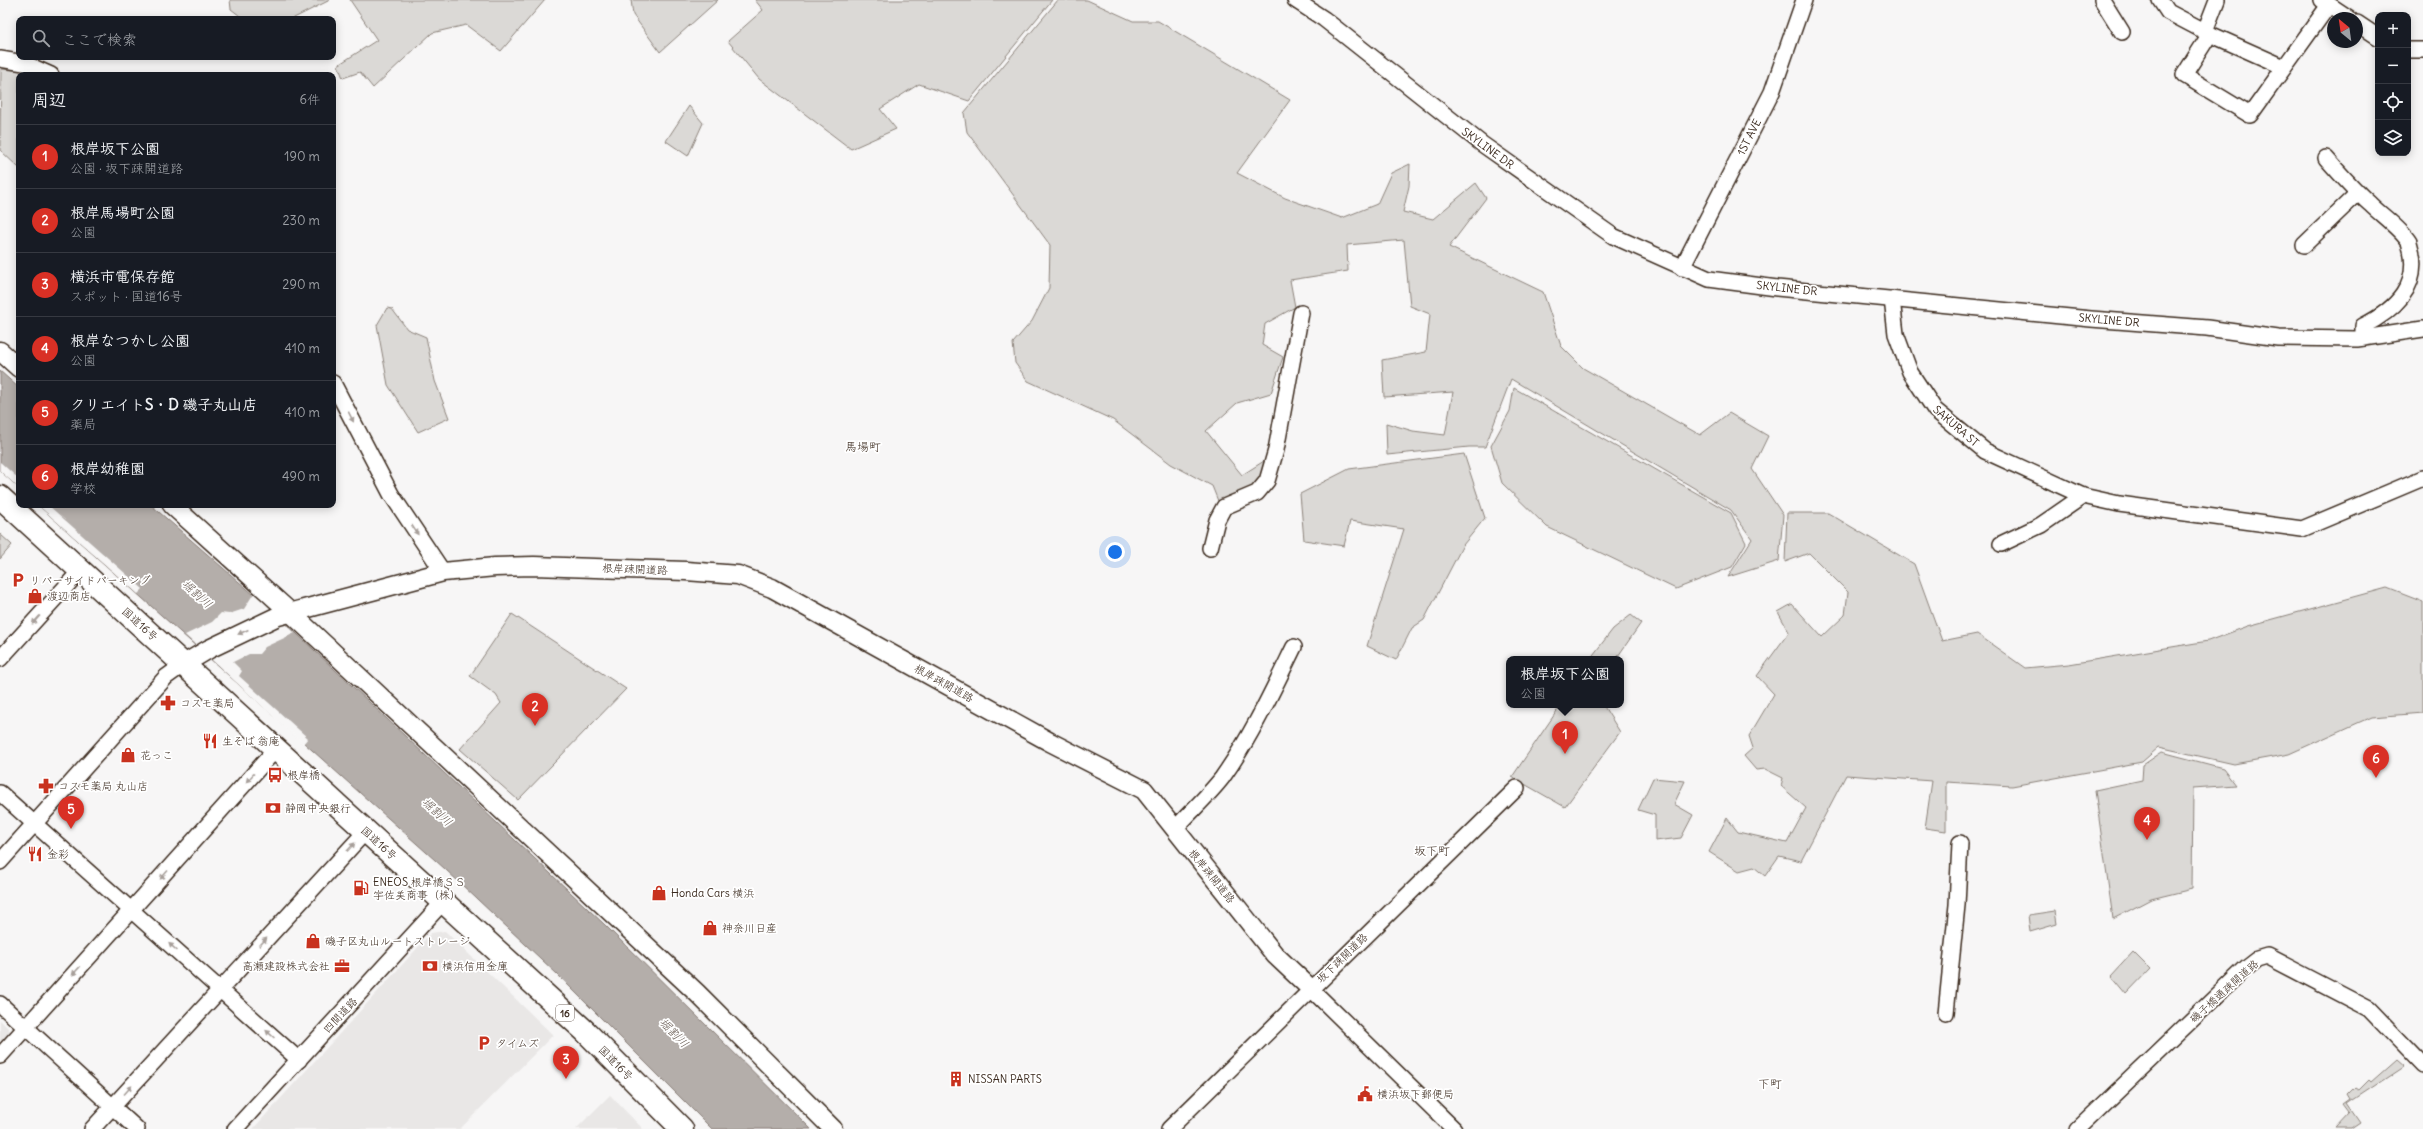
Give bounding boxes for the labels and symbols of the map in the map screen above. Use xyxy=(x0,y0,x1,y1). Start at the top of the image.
north arrow xyxy=(2327,12,2363,48)
street label: 1ST AVE xyxy=(1734,116,1764,158)
street label: SKYLINE DR xyxy=(1459,124,1517,172)
street label: SKYLINE DR xyxy=(1756,278,1818,298)
street label: SKYLINE DR xyxy=(2078,310,2140,330)
street label: SAKURA ST xyxy=(1930,402,1982,450)
one-way arrow xyxy=(348,412,354,423)
district label: 馬場町 xyxy=(845,439,881,454)
one-way arrow xyxy=(411,525,419,535)
your location xyxy=(1105,542,1125,562)
street label: 根岸疎開道路 xyxy=(602,561,668,577)
parking icon: リバーサイドパーキング xyxy=(9,571,27,589)
place label: リバーサイドパーキング xyxy=(30,573,151,587)
water label: 堀割川 xyxy=(179,576,216,611)
shop icon: 渡辺商店 xyxy=(26,587,44,605)
place label: 渡辺商店 xyxy=(47,589,91,603)
street label: 国道16号 xyxy=(119,604,161,644)
one-way arrow xyxy=(31,615,41,625)
one-way arrow xyxy=(237,629,249,636)
street label: 根岸疎開道路 xyxy=(912,661,976,705)
pin: 2 xyxy=(522,693,548,726)
pharmacy icon: コスモ薬局 xyxy=(159,694,177,712)
place label: コスモ薬局 xyxy=(180,696,235,710)
pin: 1 xyxy=(1552,721,1578,754)
restaurant icon: 生そば 翁庵 xyxy=(201,732,219,750)
place label: 生そば 翁庵 xyxy=(222,734,280,748)
pin: 6 xyxy=(2363,745,2389,778)
shop icon: 花っこ xyxy=(119,746,137,764)
place label: 花っこ xyxy=(140,748,173,762)
bus stop icon: 根岸橋 xyxy=(266,766,284,784)
place label: 根岸橋 xyxy=(287,768,320,782)
one-way arrow xyxy=(246,773,255,783)
pharmacy icon: コスモ薬局 丸山店 xyxy=(37,777,55,795)
place label: コスモ薬局 丸山店 xyxy=(58,779,148,793)
water label: 堀割川 xyxy=(419,794,456,829)
pin: 5 xyxy=(58,796,84,829)
bank icon: 静岡中央銀行 xyxy=(264,799,282,817)
place label: 静岡中央銀行 xyxy=(285,801,351,815)
pin: 4 xyxy=(2134,807,2160,840)
street label: 国道16号 xyxy=(358,823,400,863)
one-way arrow xyxy=(346,842,356,852)
district label: 坂下町 xyxy=(1414,843,1450,858)
restaurant icon: 金彩 xyxy=(26,845,44,863)
street label: 根岸疎開道路 xyxy=(1186,846,1238,906)
place label: 金彩 xyxy=(47,847,69,861)
one-way arrow xyxy=(159,870,168,880)
place label: ENEOS 根岸橋ＳＳ 宇佐美商事（株） xyxy=(373,875,466,902)
fuel station icon: ENEOS 根岸橋ＳＳ 宇佐美商事（株） xyxy=(352,879,370,897)
shop icon: Honda Cars 横浜 xyxy=(650,884,668,902)
place label: Honda Cars 横浜 xyxy=(671,886,754,900)
shop icon: 神奈川日産 xyxy=(701,919,719,937)
place label: 神奈川日産 xyxy=(722,921,777,935)
street label: 坂下疎開道路 xyxy=(1313,930,1371,986)
shop icon: 磯子区丸山ルートストレージ xyxy=(304,932,322,950)
place label: 磯子区丸山ルートストレージ xyxy=(325,934,470,948)
one-way arrow xyxy=(258,937,268,947)
one-way arrow xyxy=(168,943,178,952)
street label: 磯子橋通疎開道路 xyxy=(2187,956,2261,1026)
office icon: 高瀬建設株式会社 xyxy=(333,957,351,975)
bank icon: 横浜信用金庫 xyxy=(421,957,439,975)
place label: 高瀬建設株式会社 xyxy=(242,959,330,973)
place label: 横浜信用金庫 xyxy=(442,959,508,973)
one-way arrow xyxy=(72,966,81,976)
street label: 四間道路 xyxy=(320,994,360,1036)
road number: 16 xyxy=(556,1005,574,1021)
water label: 堀割川 xyxy=(656,1014,692,1051)
one-way arrow xyxy=(265,1029,275,1038)
parking icon: タイムズ xyxy=(475,1034,493,1052)
place label: タイムズ xyxy=(496,1036,539,1050)
street label: 国道16号 xyxy=(596,1043,636,1083)
pin: 3 xyxy=(553,1046,579,1079)
building icon: NISSAN PARTS xyxy=(947,1070,965,1088)
place label: NISSAN PARTS xyxy=(968,1072,1042,1086)
district label: 下町 xyxy=(1758,1076,1782,1091)
one-way arrow xyxy=(123,1084,132,1095)
public building icon: 横浜坂下郵便局 xyxy=(1356,1085,1374,1103)
place label: 横浜坂下郵便局 xyxy=(1377,1087,1454,1101)

